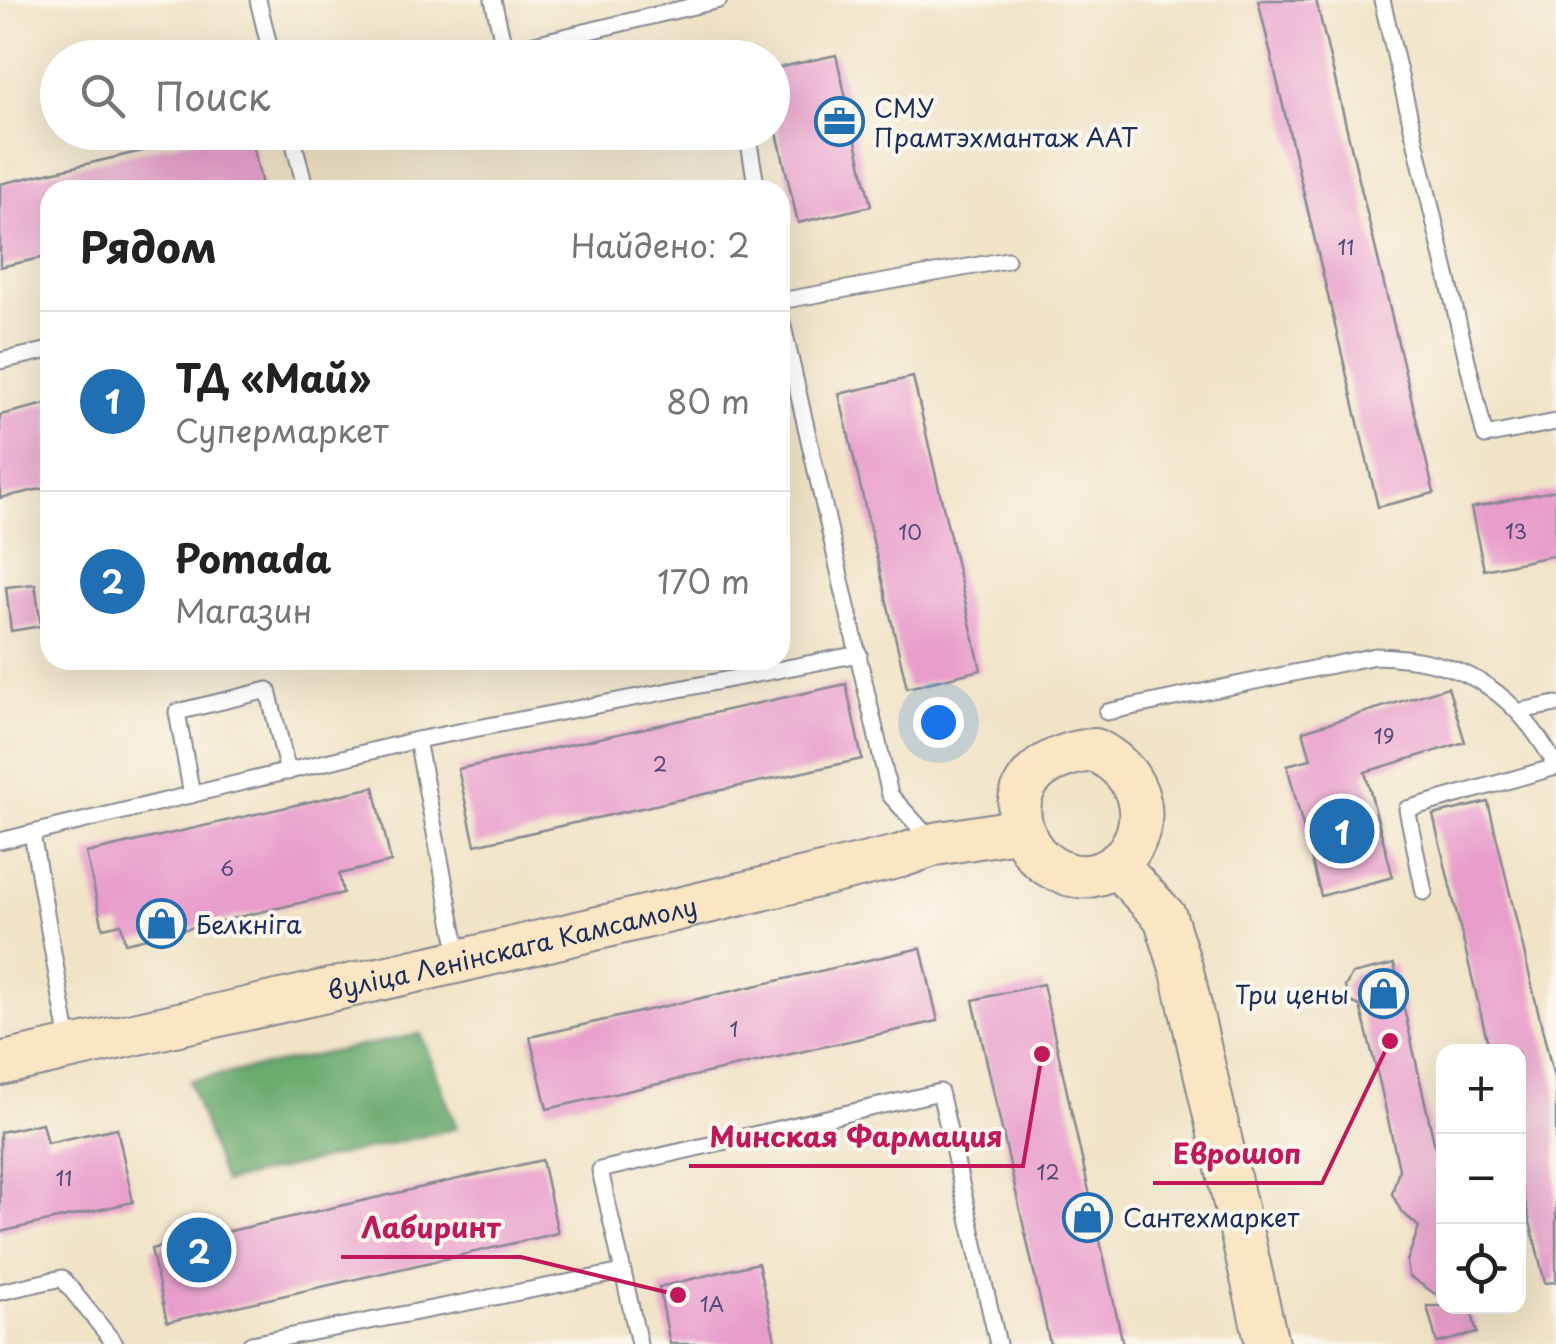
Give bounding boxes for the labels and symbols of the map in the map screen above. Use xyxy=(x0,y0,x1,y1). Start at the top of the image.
place label: СМУ Прамтэхмантаж ААТ xyxy=(874,89,1138,156)
office icon: СМУ Прамтэхмантаж ААТ xyxy=(813,96,865,148)
house number: 11 xyxy=(1338,232,1354,262)
house number: 13 xyxy=(1505,516,1527,546)
house number: 10 xyxy=(898,517,922,547)
your location xyxy=(913,697,964,748)
house number: 19 xyxy=(1374,721,1394,751)
house number: 2 xyxy=(653,749,667,779)
pin: 1 xyxy=(1310,794,1374,868)
house number: 6 xyxy=(220,853,234,883)
street label: вуліца Ленінскага Камсамолу xyxy=(324,886,700,1009)
shop icon: Белкніга xyxy=(135,898,187,950)
place label: Белкніга xyxy=(196,905,302,943)
shop icon: Три цены xyxy=(1358,968,1410,1020)
place label: Три цены xyxy=(1235,975,1349,1013)
house number: 1 xyxy=(730,1014,738,1044)
callout: Минская Фармация xyxy=(689,1108,1023,1166)
text: Минская Фармация xyxy=(709,1114,1003,1157)
callout: Еврошоп xyxy=(1153,1125,1322,1183)
text: Еврошоп xyxy=(1173,1131,1301,1174)
house number: 12 xyxy=(1036,1157,1060,1187)
house number: 11 xyxy=(56,1163,72,1193)
shop icon: Сантехмаркет xyxy=(1062,1191,1114,1243)
place label: Сантехмаркет xyxy=(1123,1198,1300,1236)
callout: Лабиринт xyxy=(341,1199,521,1257)
text: Лабиринт xyxy=(361,1205,502,1248)
pin: 2 xyxy=(166,1212,232,1288)
house number: 1А xyxy=(700,1289,724,1319)

